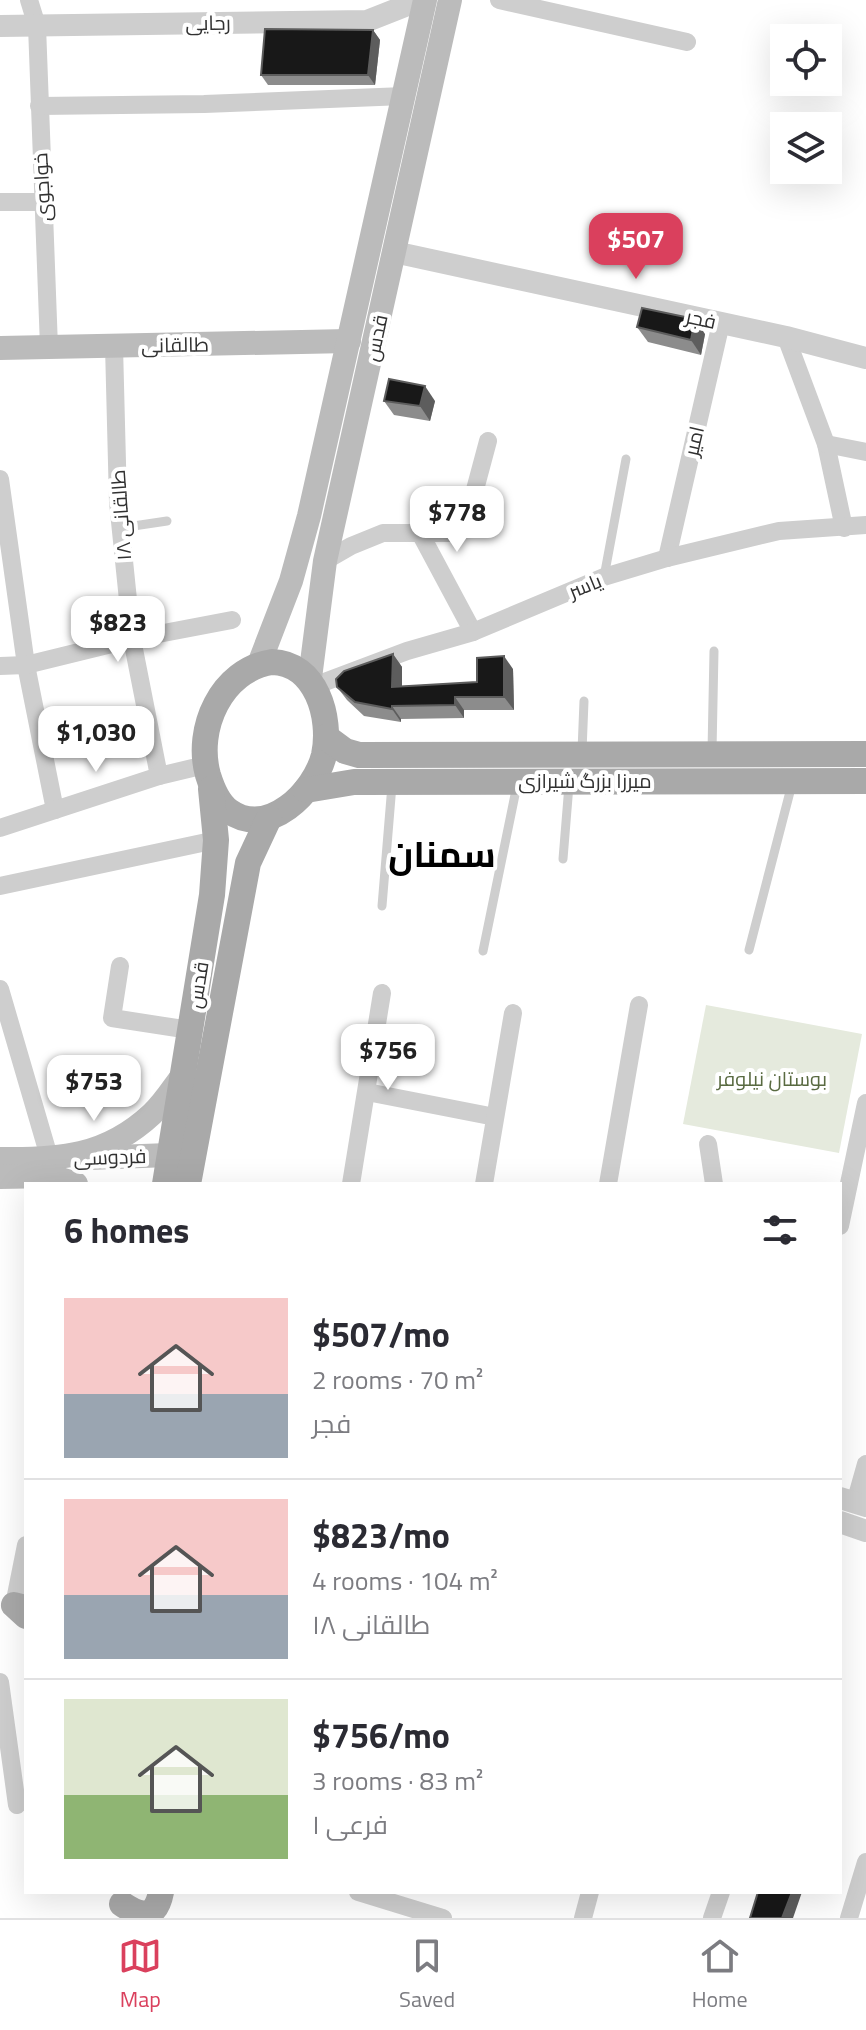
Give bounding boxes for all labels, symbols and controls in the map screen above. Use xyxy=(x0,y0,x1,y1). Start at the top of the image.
street label: رجایی xyxy=(185,7,231,38)
map controls xyxy=(770,24,842,184)
button: locate xyxy=(770,24,842,96)
button: layers xyxy=(770,112,842,184)
street label: خواجوی xyxy=(24,152,59,222)
pin: $507 xyxy=(589,213,683,281)
text: $507 xyxy=(607,219,665,258)
street label: فجر xyxy=(682,300,719,337)
street label: قدس xyxy=(355,312,396,364)
street label: طالقانی xyxy=(141,328,209,361)
street label: امیر xyxy=(675,423,712,460)
street label: طالقانی ۱۸ xyxy=(102,469,139,562)
pin: $778 xyxy=(410,486,504,554)
text: $778 xyxy=(428,492,486,531)
street label: یاسر xyxy=(563,565,607,607)
pin: $823 xyxy=(71,596,165,664)
text: $823 xyxy=(89,602,147,641)
pin: $1,030 xyxy=(31,706,161,774)
text: $1,030 xyxy=(56,712,136,751)
street label: میرزا بزرگ شیرازی xyxy=(518,765,652,796)
district label: سمنان xyxy=(388,826,496,881)
street label: قدس xyxy=(179,959,216,1011)
pin: $756 xyxy=(341,1024,435,1092)
text: $756 xyxy=(359,1030,417,1069)
pin: $753 xyxy=(47,1055,141,1123)
text: $753 xyxy=(65,1061,123,1100)
park label: بوستان نیلوفر xyxy=(716,1063,827,1094)
street label: فردوسی xyxy=(73,1140,147,1173)
text: 6 homes xyxy=(64,1204,189,1256)
icon: filters xyxy=(758,1208,802,1252)
text: $507/mo xyxy=(312,1308,450,1360)
icon: home xyxy=(128,1330,224,1426)
text: 2 rooms · 70 m² xyxy=(312,1360,483,1399)
text: فجر xyxy=(312,1404,351,1443)
text: $823/mo xyxy=(312,1509,450,1561)
icon: home xyxy=(128,1531,224,1627)
text: 4 rooms · 104 m² xyxy=(312,1561,498,1600)
text: طالقانی ۱۸ xyxy=(312,1605,430,1644)
text: $756/mo xyxy=(312,1709,450,1761)
icon: home xyxy=(128,1731,224,1827)
text: 3 rooms · 83 m² xyxy=(312,1761,483,1800)
text: فرعی ۱ xyxy=(312,1805,388,1844)
tab: Map xyxy=(118,1934,162,2016)
tab: Saved xyxy=(399,1934,455,2016)
tab: Home xyxy=(692,1934,748,2016)

